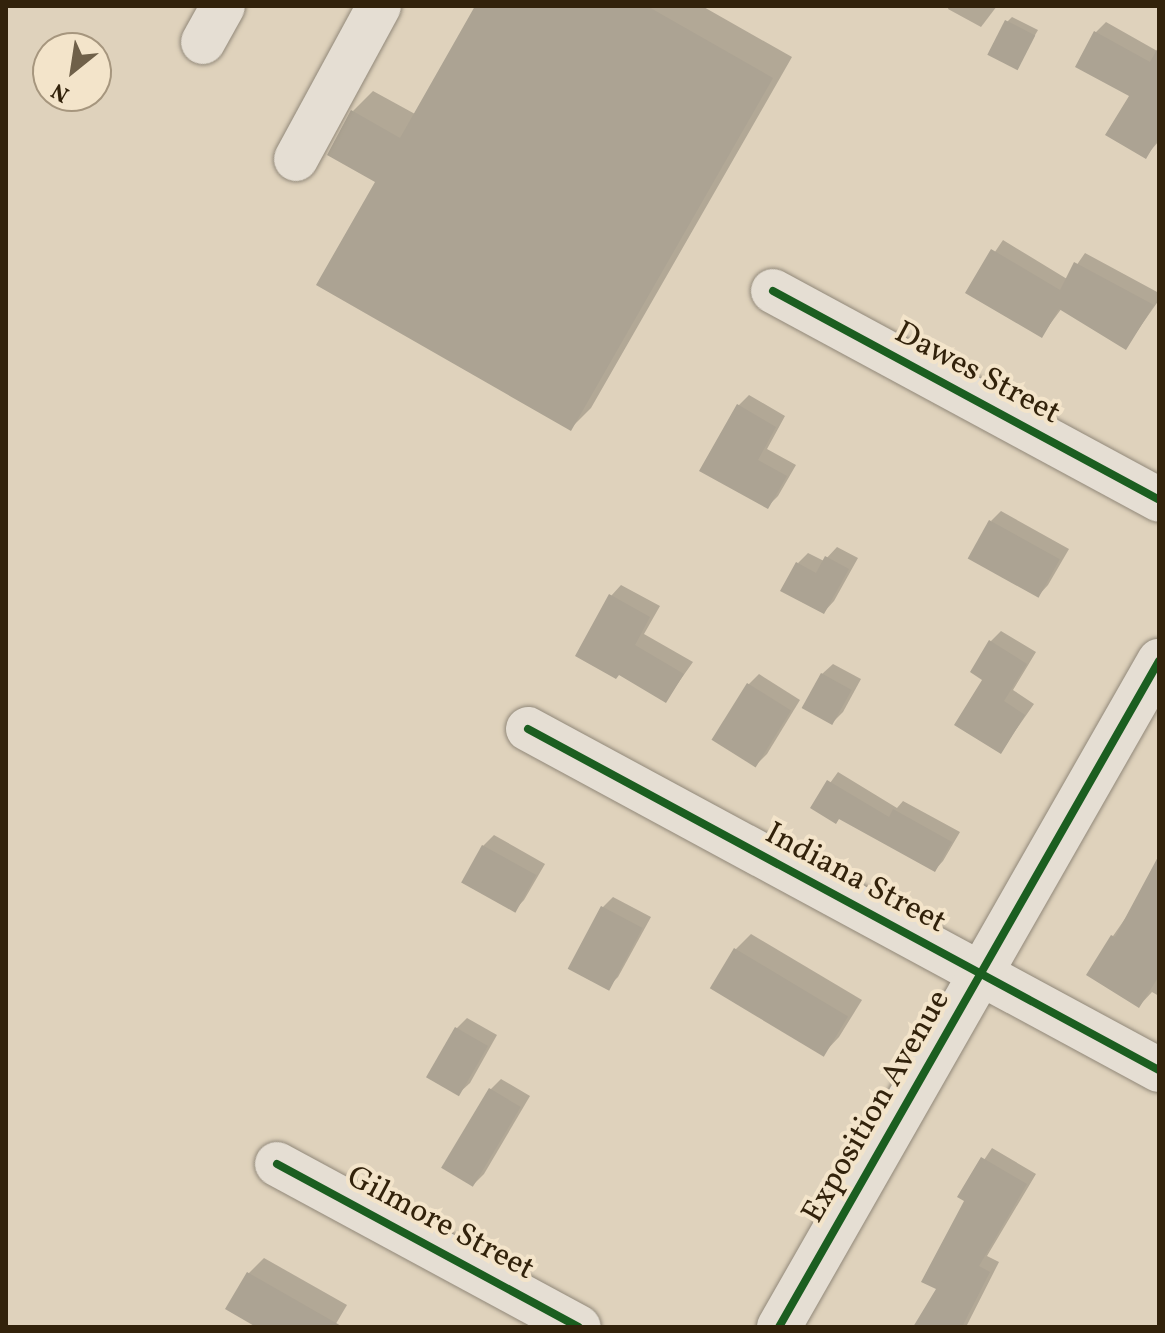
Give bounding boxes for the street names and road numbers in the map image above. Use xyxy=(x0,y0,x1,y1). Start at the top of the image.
street label: Dawes Street xyxy=(888,314,1066,434)
street label: Indiana Street xyxy=(758,815,952,943)
street label: Exposition Avenue xyxy=(795,984,959,1230)
street label: Gilmore Street xyxy=(340,1159,540,1289)

